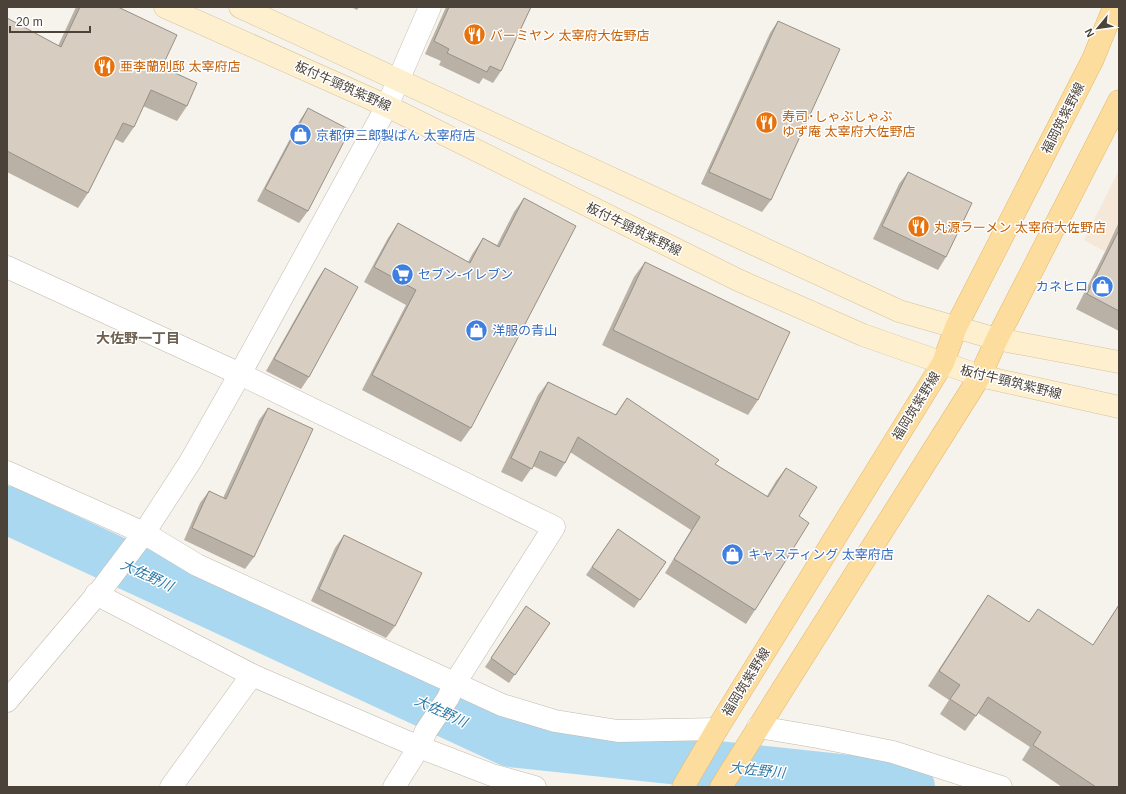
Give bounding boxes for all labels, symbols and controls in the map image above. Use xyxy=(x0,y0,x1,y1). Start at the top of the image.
scale bar xyxy=(10,8,90,34)
north arrow xyxy=(1078,8,1118,48)
text: 20 m xyxy=(16,15,43,29)
restaurant icon: バーミヤン 太宰府大佐野店 xyxy=(461,22,487,48)
text: N xyxy=(1082,26,1096,39)
place label: バーミヤン 太宰府大佐野店 xyxy=(490,28,650,43)
restaurant icon: 亜李蘭別邸 太宰府店 xyxy=(91,53,117,79)
street label: 板付牛頸筑紫野線 xyxy=(292,58,394,114)
place label: 亜李蘭別邸 太宰府店 xyxy=(120,59,241,74)
street label: 福岡筑紫野線 xyxy=(1039,80,1087,156)
place label: 寿司･しゃぶしゃぶ ゆず庵 太宰府大佐野店 xyxy=(782,109,916,139)
restaurant icon: 寿司･しゃぶしゃぶ ゆず庵 太宰府大佐野店 xyxy=(753,110,779,136)
shop icon: 京都伊三郎製ぱん 太宰府店 xyxy=(288,122,314,148)
place label: 京都伊三郎製ぱん 太宰府店 xyxy=(316,128,476,143)
street label: 板付牛頸筑紫野線 xyxy=(584,199,684,259)
restaurant icon: 丸源ラーメン 太宰府大佐野店 xyxy=(906,214,932,240)
place label: 丸源ラーメン 太宰府大佐野店 xyxy=(934,220,1106,235)
supermarket icon: セブン-イレブン xyxy=(390,261,416,287)
place label: セブン-イレブン xyxy=(418,267,513,282)
shop icon: カネヒロ xyxy=(1090,273,1116,299)
place label: カネヒロ xyxy=(1036,279,1088,294)
shop icon: 洋服の青山 xyxy=(463,317,489,343)
place label: 洋服の青山 xyxy=(492,323,557,338)
district label: 大佐野一丁目 xyxy=(96,330,180,346)
street label: 板付牛頸筑紫野線 xyxy=(959,362,1063,402)
street label: 福岡筑紫野線 xyxy=(889,369,943,443)
shop icon: キャスティング 太宰府店 xyxy=(719,541,745,567)
place label: キャスティング 太宰府店 xyxy=(748,547,894,562)
water label: 大佐野川 xyxy=(118,556,178,595)
street label: 福岡筑紫野線 xyxy=(719,645,773,719)
water label: 大佐野川 xyxy=(412,692,472,731)
water label: 大佐野川 xyxy=(728,759,788,781)

